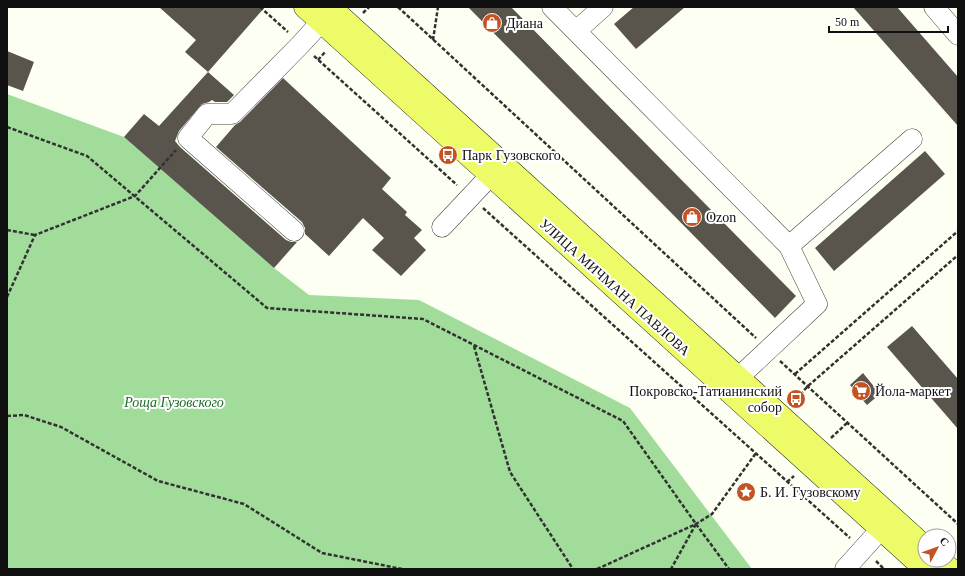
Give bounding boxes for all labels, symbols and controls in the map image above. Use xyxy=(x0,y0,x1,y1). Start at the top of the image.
scale bar xyxy=(829,8,948,34)
shop icon: Диана xyxy=(481,12,503,34)
text: 50 m xyxy=(835,15,860,29)
place label: Диана xyxy=(506,16,544,31)
bus stop icon: Парк Гузовского xyxy=(437,144,459,166)
place label: Парк Гузовского xyxy=(462,148,561,163)
shop icon: Ozon xyxy=(681,206,703,228)
place label: Ozon xyxy=(706,210,736,225)
street label: УЛИЦА МИЧМАНА ПАВЛОВА xyxy=(537,216,693,359)
supermarket icon: Йола-маркет xyxy=(850,380,872,402)
place label: Йола-маркет xyxy=(875,383,951,399)
place label: Покровско-Татианинский собор xyxy=(629,384,783,415)
bus stop icon: Покровско-Татианинский собор xyxy=(785,388,807,410)
park label: Роща Гузовского xyxy=(123,395,224,410)
place icon: Б. И. Гузовскому xyxy=(735,481,757,503)
place label: Б. И. Гузовскому xyxy=(760,485,861,500)
north arrow xyxy=(917,528,957,568)
text: С xyxy=(937,535,952,548)

